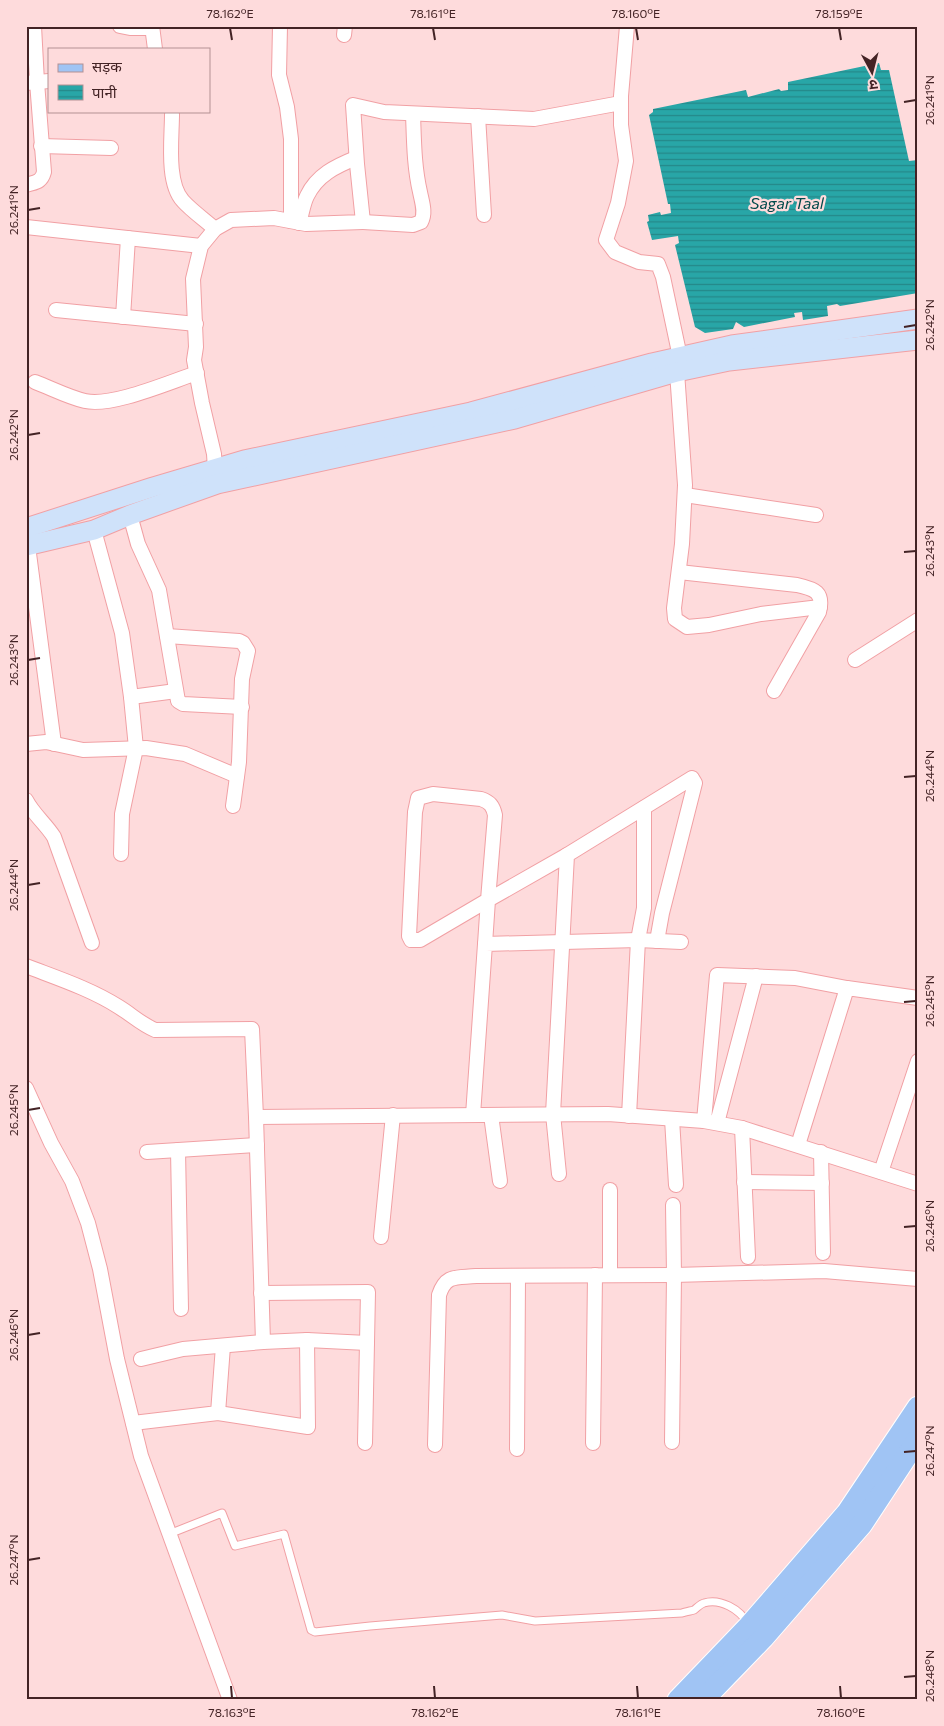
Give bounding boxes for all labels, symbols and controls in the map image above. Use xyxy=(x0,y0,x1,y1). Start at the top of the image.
text: 78.162°E xyxy=(206,6,254,20)
text: 78.161°E xyxy=(410,6,456,20)
text: 78.160°E xyxy=(612,6,660,20)
text: 78.159°E xyxy=(815,6,863,20)
legend xyxy=(48,48,210,112)
north arrow xyxy=(846,48,896,98)
text: सड़क xyxy=(92,57,122,75)
text: 26.241°N xyxy=(922,75,936,125)
text: उ xyxy=(868,76,879,94)
text: पानी xyxy=(92,83,118,101)
text: 26.241°N xyxy=(6,185,20,235)
water label: Sagar Taal xyxy=(750,193,825,212)
text: 26.242°N xyxy=(922,299,936,351)
text: 26.242°N xyxy=(6,409,20,461)
text: 26.243°N xyxy=(922,525,936,577)
text: 26.243°N xyxy=(6,634,20,686)
text: 26.244°N xyxy=(922,750,936,802)
text: 26.244°N xyxy=(6,859,20,911)
text: 26.245°N xyxy=(922,975,936,1027)
text: 26.245°N xyxy=(6,1084,20,1136)
text: 26.246°N xyxy=(922,1200,936,1252)
text: 26.246°N xyxy=(6,1309,20,1361)
text: 26.247°N xyxy=(922,1425,936,1477)
text: 26.247°N xyxy=(6,1534,20,1586)
text: 26.248°N xyxy=(922,1650,936,1702)
text: 78.163°E xyxy=(208,1705,256,1719)
text: 78.162°E xyxy=(411,1705,459,1719)
text: 78.161°E xyxy=(615,1705,661,1719)
text: 78.160°E xyxy=(817,1705,865,1719)

